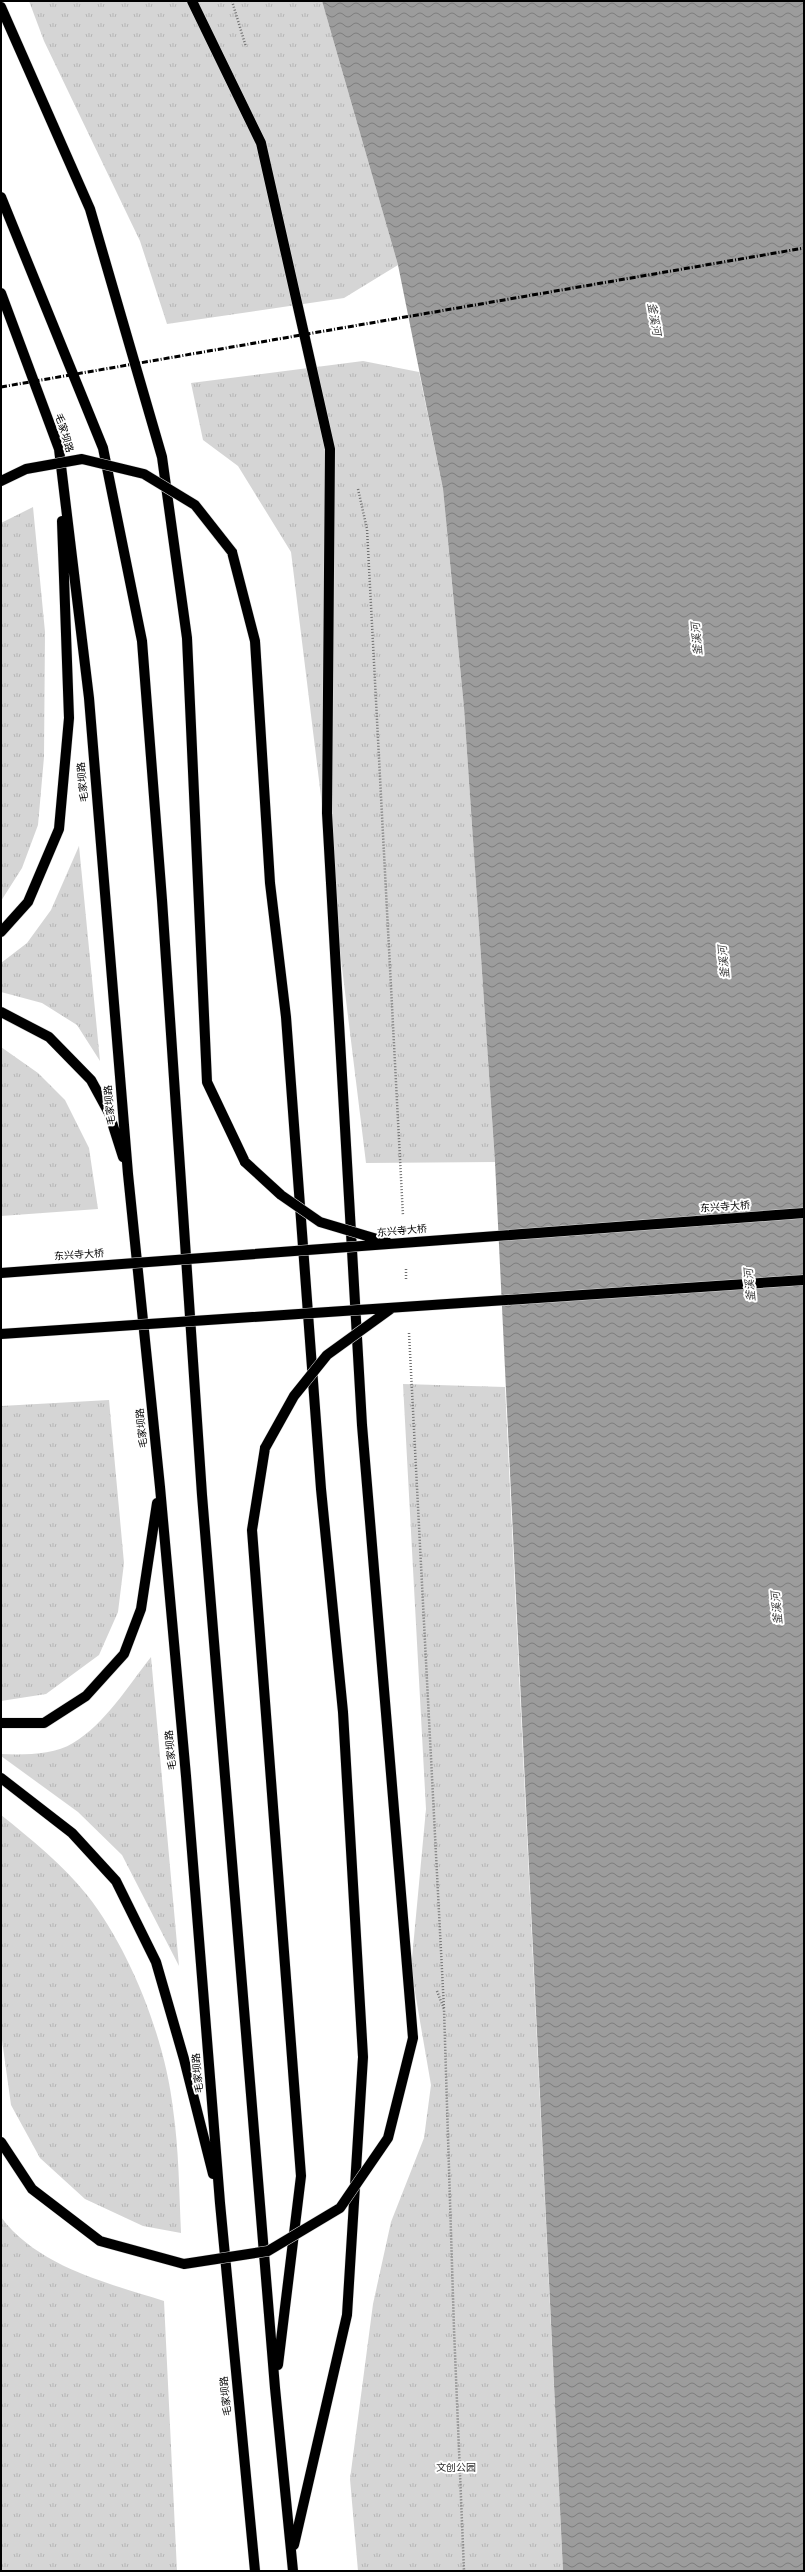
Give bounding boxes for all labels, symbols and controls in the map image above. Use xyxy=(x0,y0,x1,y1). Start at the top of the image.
water label: 釜溪河 xyxy=(644,301,665,339)
street label: 毛家坝路 xyxy=(51,412,77,454)
water label: 釜溪河 xyxy=(688,620,706,656)
street label: 毛家坝路 xyxy=(74,761,92,803)
water label: 釜溪河 xyxy=(715,943,733,979)
street label: 毛家坝路 xyxy=(101,1084,119,1126)
street label: 东兴寺大桥 xyxy=(700,1198,750,1216)
street label: 东兴寺大桥 xyxy=(376,1222,428,1240)
street label: 东兴寺大桥 xyxy=(54,1246,104,1264)
water label: 釜溪河 xyxy=(741,1266,759,1302)
street label: 毛家坝路 xyxy=(133,1407,151,1449)
water label: 釜溪河 xyxy=(768,1589,786,1625)
street label: 毛家坝路 xyxy=(162,1729,180,1771)
street label: 毛家坝路 xyxy=(189,2052,207,2094)
street label: 毛家坝路 xyxy=(217,2375,235,2417)
park label: 文创公园 xyxy=(436,2461,476,2475)

